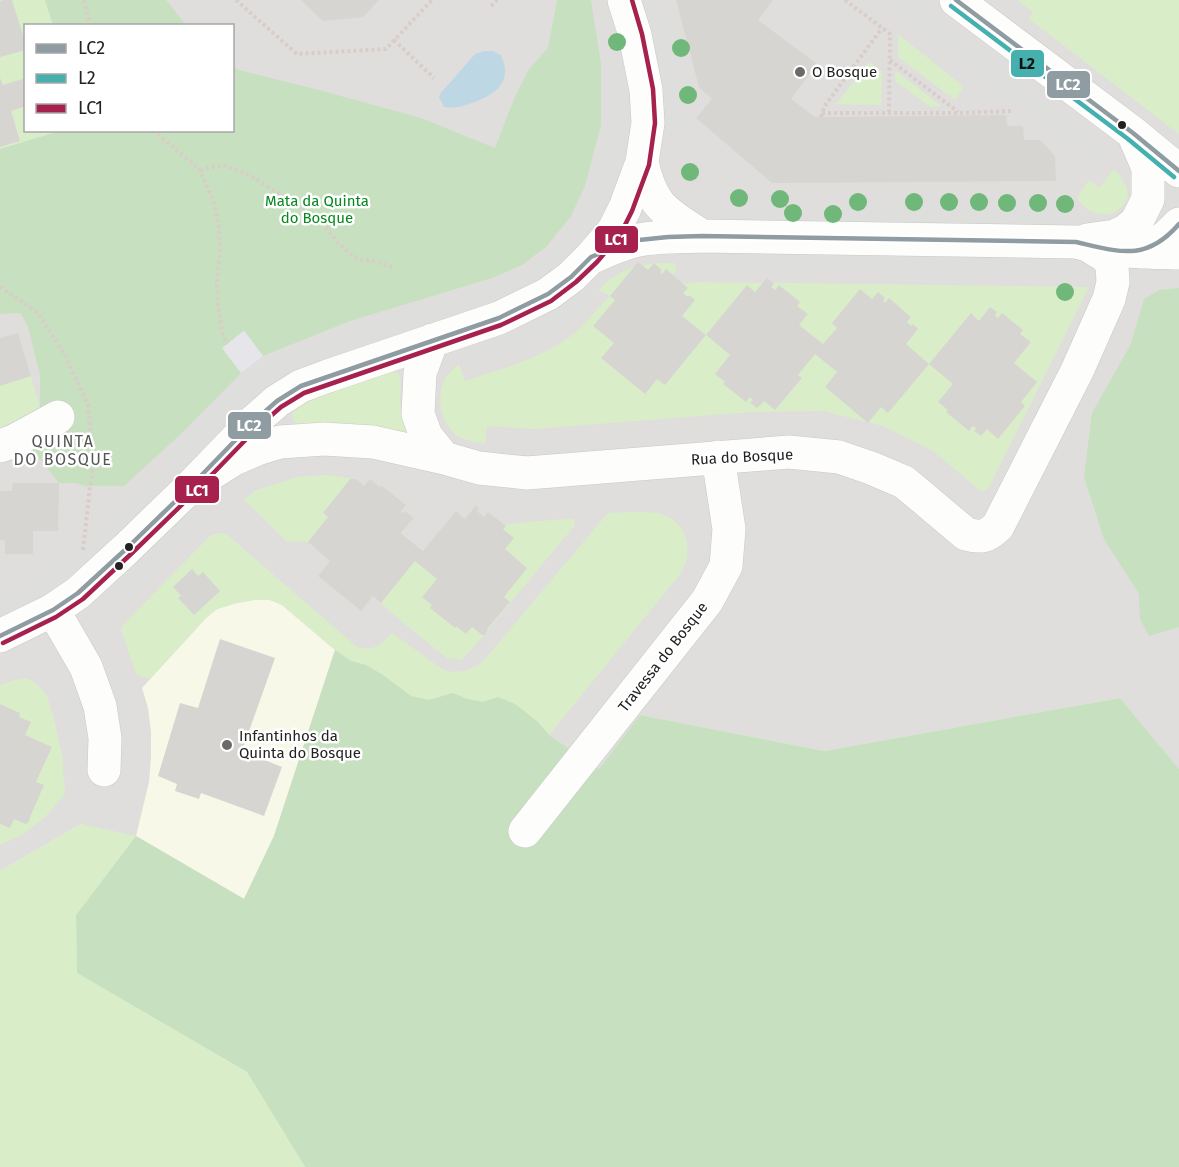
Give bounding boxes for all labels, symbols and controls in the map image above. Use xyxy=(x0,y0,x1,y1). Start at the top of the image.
legend xyxy=(24,24,234,132)
text: LC2 xyxy=(78,37,105,59)
line badge: L2 xyxy=(1010,49,1045,78)
text: L2 xyxy=(1019,54,1035,73)
place label: O Bosque xyxy=(812,63,877,81)
marker: O Bosque xyxy=(793,65,807,79)
text: L2 xyxy=(78,67,96,89)
line badge: LC2 xyxy=(1046,70,1091,99)
text: LC2 xyxy=(1055,75,1081,94)
text: LC1 xyxy=(78,97,103,119)
unlabelled marker xyxy=(1116,119,1128,131)
park label: Mata da Quinta do Bosque xyxy=(265,192,369,227)
line badge: LC1 xyxy=(594,225,639,254)
text: LC1 xyxy=(604,230,628,249)
line badge: LC2 xyxy=(227,411,272,440)
text: LC2 xyxy=(236,416,262,435)
district label: QUINTA DO BOSQUE xyxy=(14,432,112,469)
street label: Rua do Bosque xyxy=(690,445,794,469)
line badge: LC1 xyxy=(174,475,220,504)
text: LC1 xyxy=(185,481,209,500)
unlabelled marker xyxy=(123,541,135,553)
unlabelled marker xyxy=(113,560,125,572)
street label: Travessa do Bosque xyxy=(615,599,711,715)
place label: Infantinhos da Quinta do Bosque xyxy=(239,727,361,762)
marker: Infantinhos da Quinta do Bosque xyxy=(220,738,234,752)

